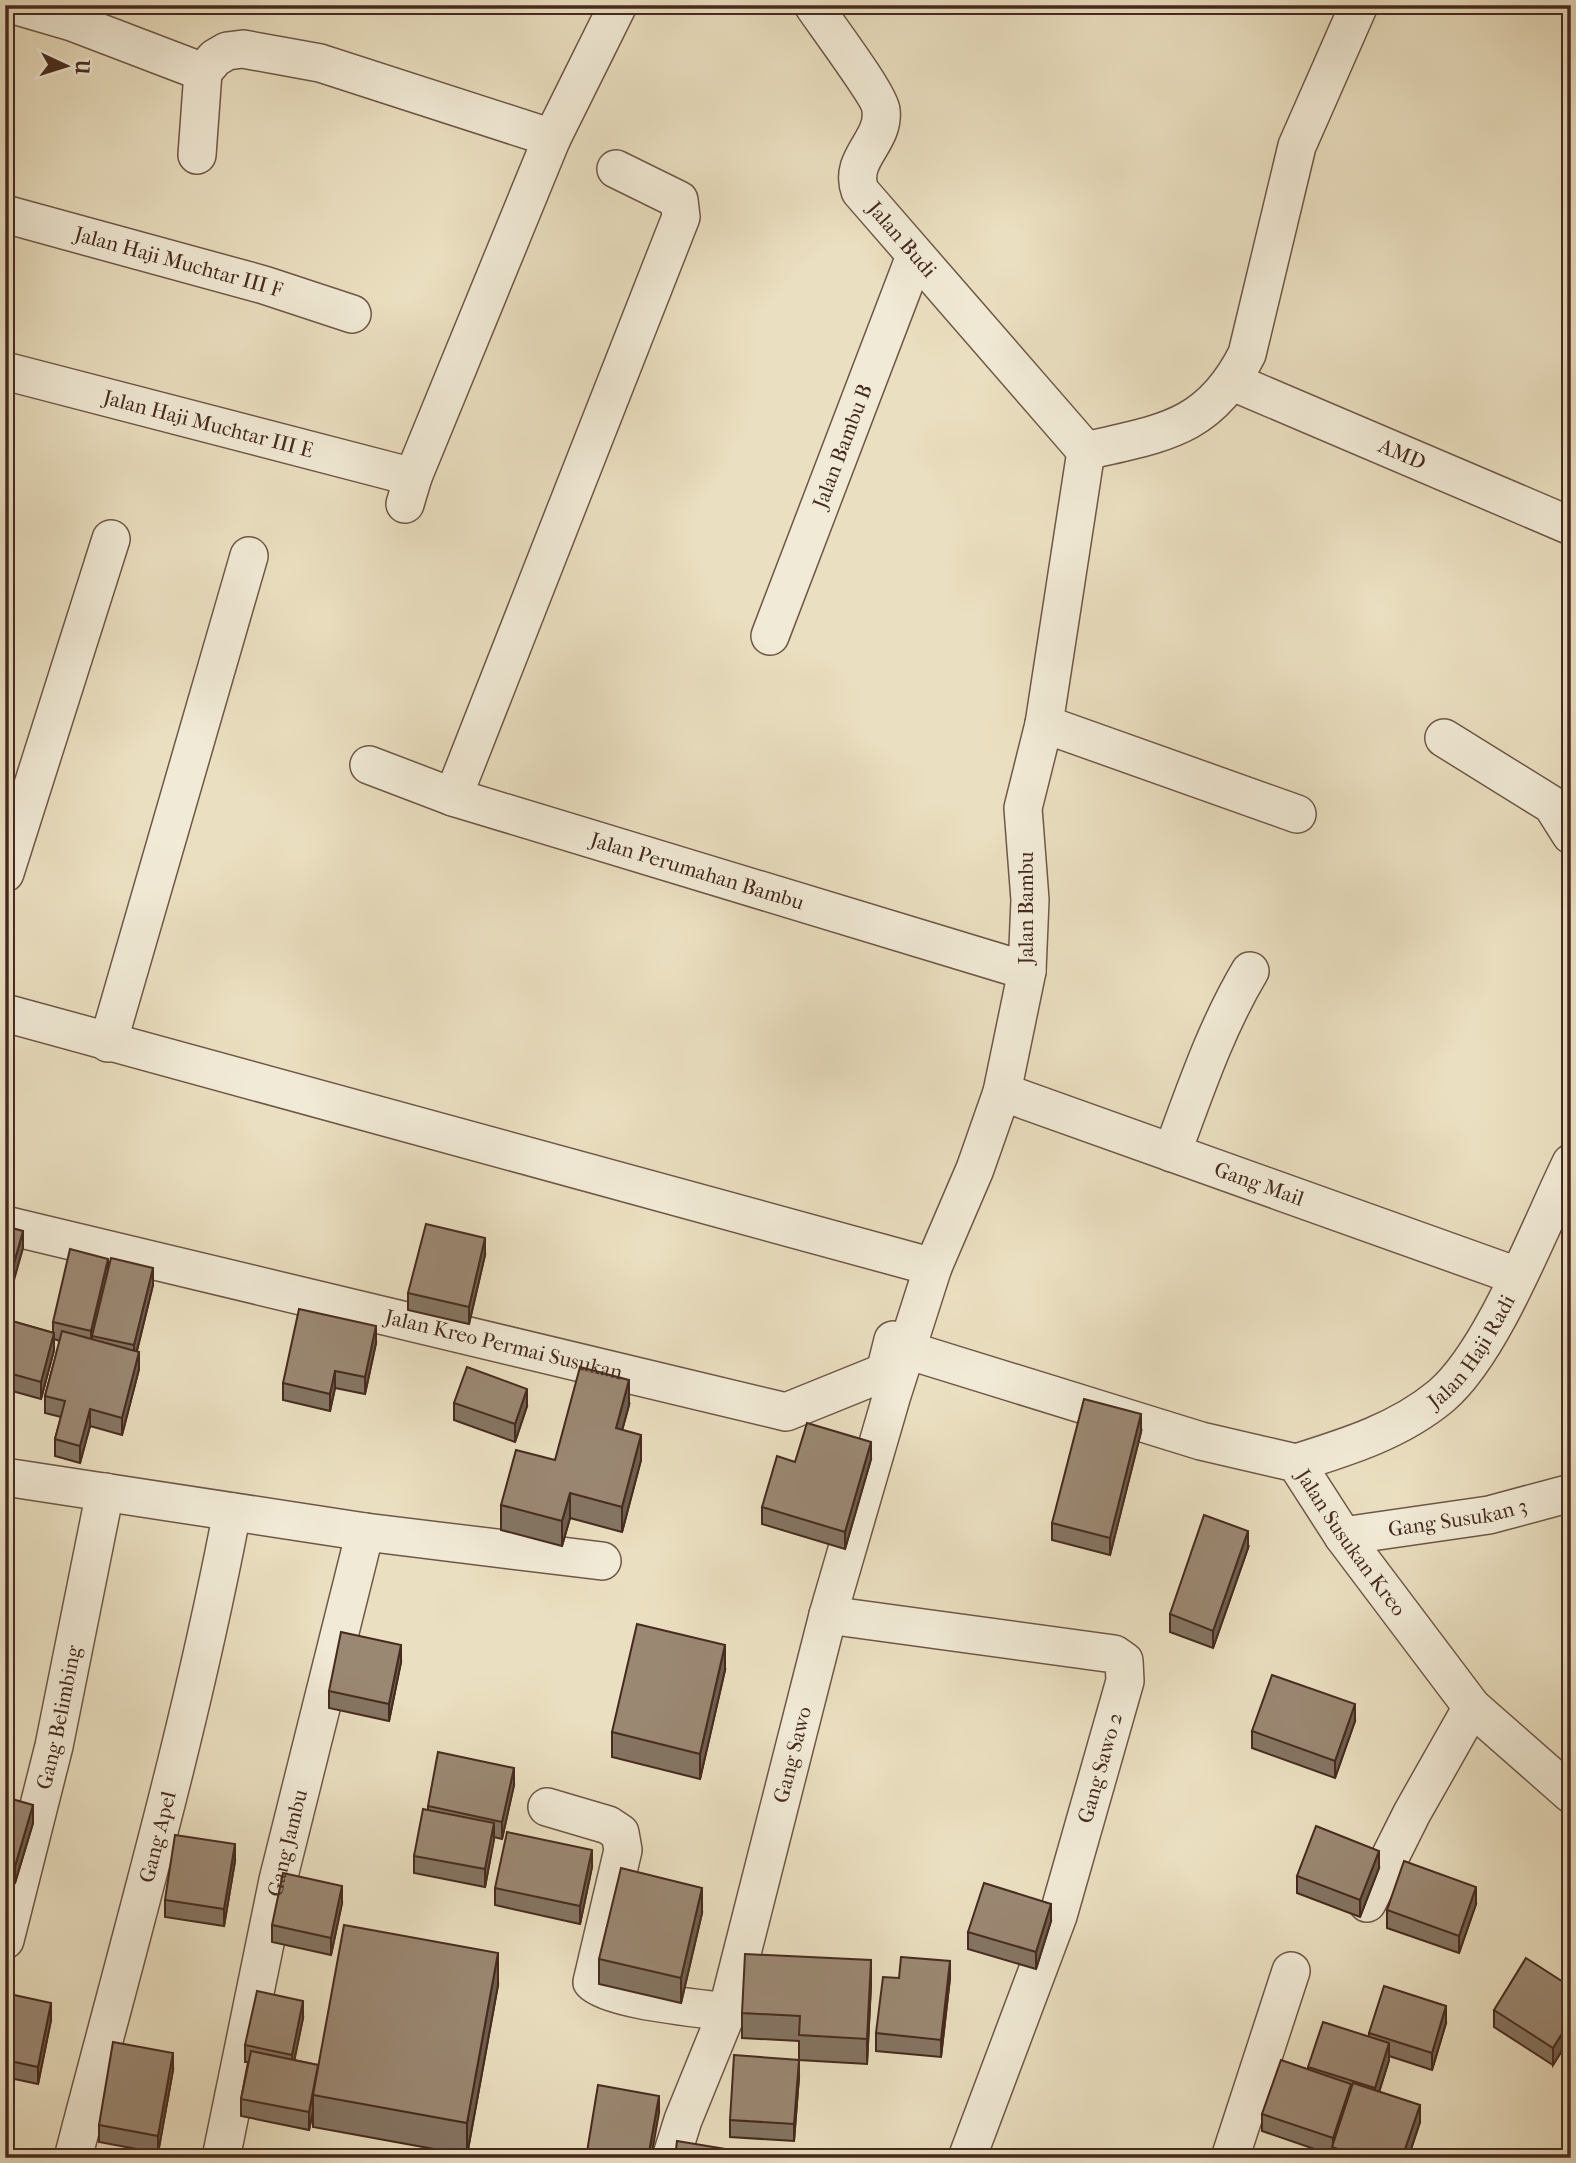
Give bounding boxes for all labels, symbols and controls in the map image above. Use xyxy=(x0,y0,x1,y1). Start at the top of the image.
north arrow xyxy=(32,32,102,102)
text: U xyxy=(70,58,94,75)
street label: Jalan Budi xyxy=(861,195,941,282)
street label: Jalan Haji Muchtar III F xyxy=(70,221,286,302)
street label: Jalan Bambu B xyxy=(807,381,877,514)
street label: Jalan Haji Muchtar III E xyxy=(99,385,316,463)
street label: AMD xyxy=(1374,433,1429,475)
street label: Jalan Perumahan Bambu xyxy=(586,827,807,915)
street label: Jalan Bambu xyxy=(1014,851,1038,966)
street label: Gang Mail xyxy=(1211,1157,1307,1211)
street label: Jalan Haji Radi xyxy=(1422,1291,1520,1415)
street label: Jalan Kreo Permai Susukan xyxy=(381,1304,625,1384)
street label: Jalan Susukan Kreo xyxy=(1290,1463,1411,1621)
street label: Gang Susukan 3 xyxy=(1386,1493,1530,1541)
street label: Gang Belimbing xyxy=(32,1643,86,1792)
street label: Gang Sawo xyxy=(769,1704,816,1805)
street label: Gang Sawo 2 xyxy=(1073,1710,1127,1826)
street label: Gang Jambu xyxy=(263,1787,312,1899)
street label: Gang Apel xyxy=(134,1788,181,1885)

